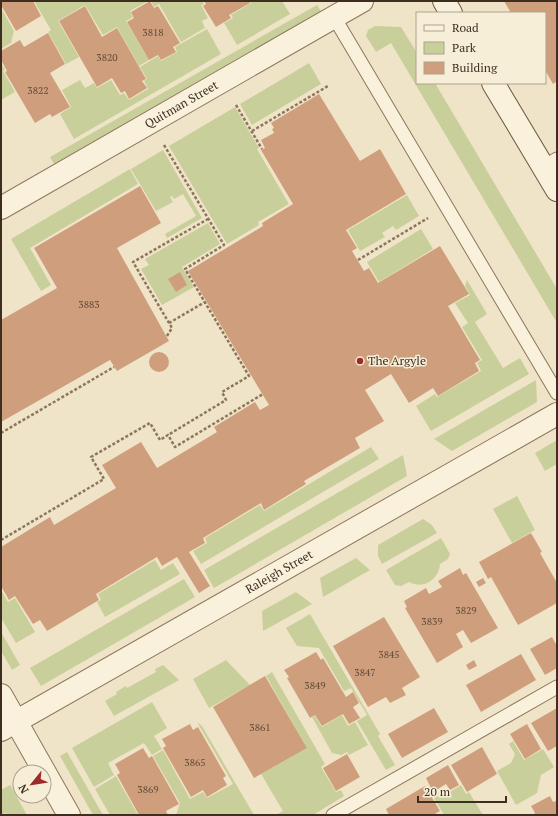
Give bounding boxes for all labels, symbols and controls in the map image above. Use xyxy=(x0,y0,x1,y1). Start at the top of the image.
legend xyxy=(416,12,546,84)
text: Road xyxy=(452,20,479,35)
house number: 3818 xyxy=(142,26,164,39)
text: Park xyxy=(452,40,477,55)
house number: 3820 xyxy=(96,51,118,64)
text: Building xyxy=(452,60,498,75)
street label: Quitman Street xyxy=(142,77,221,131)
house number: 3822 xyxy=(27,84,49,97)
house number: 3883 xyxy=(78,298,100,311)
place label: The Argyle xyxy=(368,353,426,368)
marker: The Argyle xyxy=(355,356,365,366)
street label: Raleigh Street xyxy=(243,546,316,597)
house number: 3829 xyxy=(455,604,477,617)
house number: 3839 xyxy=(421,615,443,628)
house number: 3845 xyxy=(378,648,400,661)
house number: 3847 xyxy=(354,666,376,679)
house number: 3849 xyxy=(304,679,326,692)
house number: 3861 xyxy=(249,721,271,734)
house number: 3865 xyxy=(184,756,206,769)
north arrow xyxy=(12,764,52,804)
scale bar xyxy=(418,778,506,804)
text: N xyxy=(15,781,31,796)
house number: 3869 xyxy=(137,783,159,796)
text: 20 m xyxy=(424,784,451,799)

